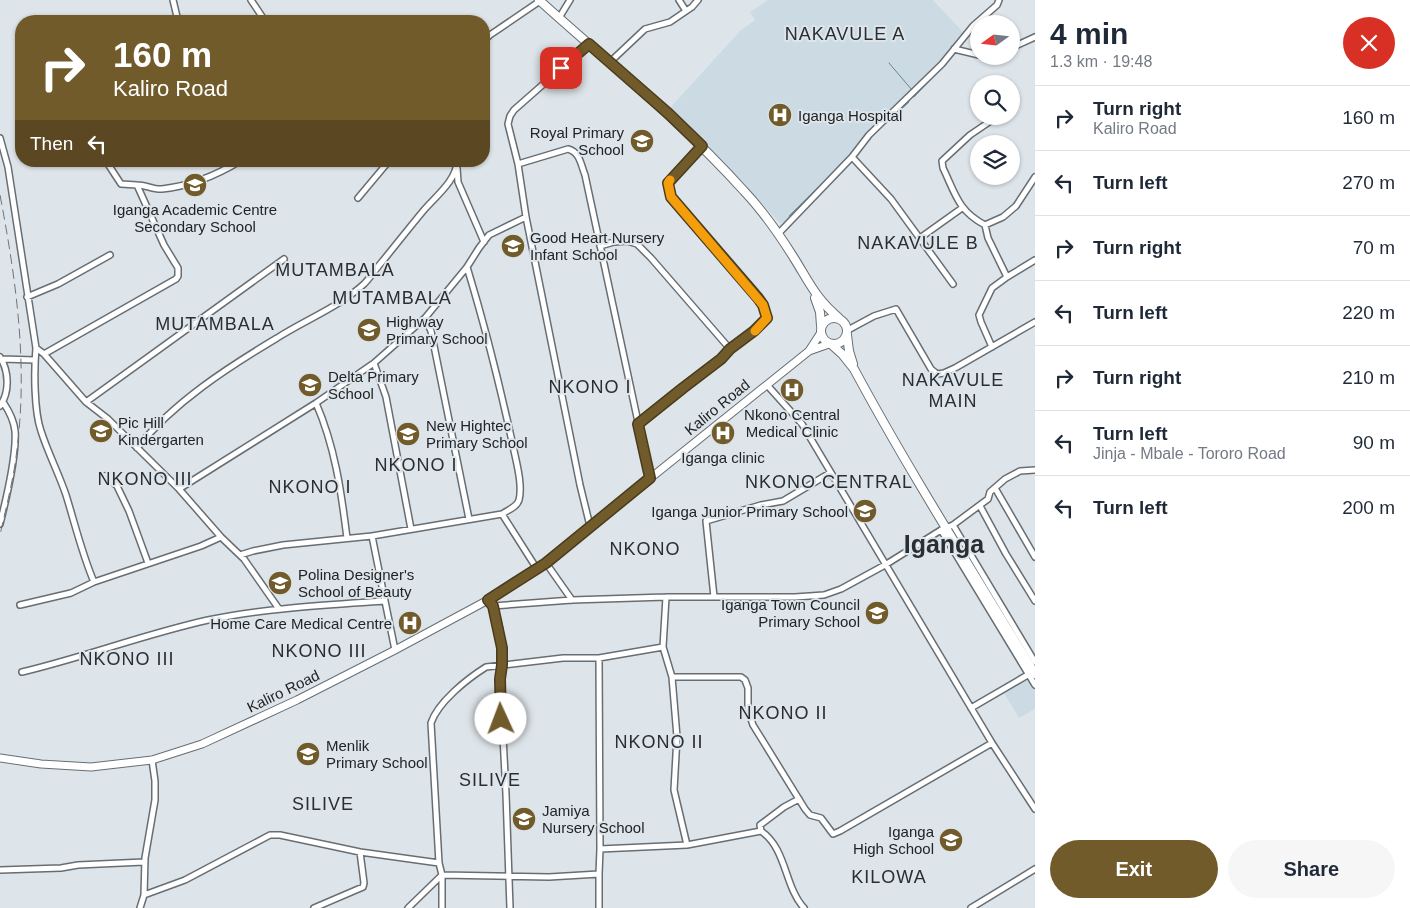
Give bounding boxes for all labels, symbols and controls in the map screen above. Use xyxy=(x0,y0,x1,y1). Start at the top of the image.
north arrow xyxy=(970,15,1020,65)
map controls xyxy=(970,15,1020,185)
text: 4 min xyxy=(1050,17,1128,50)
button: close xyxy=(1343,17,1395,69)
district label: NAKAVULE A xyxy=(785,24,905,44)
icon: right xyxy=(30,35,95,100)
text: 160 m xyxy=(113,35,212,74)
pin xyxy=(540,47,582,89)
text: 1.3 km · 19:48 xyxy=(1050,53,1152,70)
icon: arrive xyxy=(547,54,575,82)
button: search xyxy=(970,75,1020,125)
text: Kaliro Road xyxy=(113,76,228,101)
text: Turn right xyxy=(1093,98,1181,119)
hospital icon: Iganga Hospital xyxy=(767,102,793,128)
icon: right xyxy=(1050,104,1078,132)
place label: Iganga Hospital xyxy=(798,107,902,124)
text: 160 m xyxy=(1342,107,1395,128)
text: Kaliro Road xyxy=(1093,120,1177,137)
place label: Royal Primary School xyxy=(530,124,624,158)
school or university icon: Royal Primary School xyxy=(629,128,655,154)
icon: left xyxy=(83,130,111,158)
text: Then xyxy=(30,133,73,154)
button: layers xyxy=(970,135,1020,185)
icon: left xyxy=(1050,169,1078,197)
school or university icon: Iganga Academic Centre Secondary School xyxy=(182,172,208,198)
text: Turn left xyxy=(1093,172,1168,193)
text: 270 m xyxy=(1342,172,1395,193)
place label: Iganga Academic Centre Secondary School xyxy=(113,201,277,235)
place label: Good Heart Nursery Infant School xyxy=(530,229,665,263)
school or university icon: Good Heart Nursery Infant School xyxy=(500,233,526,259)
district label: NAKAVULE B xyxy=(857,233,979,253)
icon: right xyxy=(1050,234,1078,262)
text: Turn right xyxy=(1093,237,1181,258)
text: 70 m xyxy=(1353,237,1395,258)
district label: MUTAMBALA xyxy=(275,260,395,280)
district label: MUTAMBALA xyxy=(332,288,452,308)
icon: left xyxy=(1050,299,1078,327)
text: Turn left xyxy=(1093,302,1168,323)
text: 220 m xyxy=(1342,302,1395,323)
place label: Highway Primary School xyxy=(386,313,488,347)
district label: MUTAMBALA xyxy=(155,314,275,334)
school or university icon: Highway Primary School xyxy=(356,317,382,343)
icon: right xyxy=(1050,364,1078,392)
text: Turn right xyxy=(1093,367,1181,388)
text: 210 m xyxy=(1342,367,1395,388)
place label: Delta Primary School xyxy=(328,368,419,402)
district label: NAKAVULE MAIN xyxy=(902,370,1004,411)
school or university icon: Delta Primary School xyxy=(297,372,323,398)
street label: Kaliro Road xyxy=(681,376,753,438)
district label: NKONO I xyxy=(548,377,632,397)
hospital icon: Nkono Central Medical Clinic xyxy=(779,377,805,403)
place label: Nkono Central Medical Clinic xyxy=(744,406,840,440)
place label: Pic Hill Kindergarten xyxy=(118,414,204,448)
place label: New Hightec Primary School xyxy=(426,417,528,451)
school or university icon: Pic Hill Kindergarten xyxy=(88,418,114,444)
hospital icon: Iganga clinic xyxy=(710,420,736,446)
school or university icon: New Hightec Primary School xyxy=(395,421,421,447)
text: Turn left xyxy=(1093,423,1168,444)
icon: left xyxy=(1050,429,1078,457)
text: 90 m xyxy=(1353,432,1395,453)
text: Jinja - Mbale - Tororo Road xyxy=(1093,445,1286,462)
place label: Iganga clinic xyxy=(681,449,765,466)
district label: NKONO I xyxy=(374,455,458,475)
district label: NKONO III xyxy=(97,469,193,489)
district label: NKONO CENTRAL xyxy=(745,472,913,492)
district label: NKONO I xyxy=(268,477,352,497)
icon: left xyxy=(1050,494,1078,522)
text: Turn left xyxy=(1093,497,1168,518)
text: 200 m xyxy=(1342,497,1395,518)
school or university icon: Iganga Junior Primary School xyxy=(852,498,878,524)
place label: Iganga Junior Primary School xyxy=(651,503,848,520)
district label: Iganga xyxy=(904,530,985,558)
district label: NKONO xyxy=(609,539,681,559)
place label: Polina Designer's School of Beauty xyxy=(298,566,414,600)
school or university icon: Polina Designer's School of Beauty xyxy=(267,570,293,596)
place label: Iganga Town Council Primary School xyxy=(721,596,860,630)
school or university icon: Iganga Town Council Primary School xyxy=(864,600,890,626)
hospital icon: Home Care Medical Centre xyxy=(397,610,423,636)
place label: Home Care Medical Centre xyxy=(210,615,392,632)
district label: NKONO III xyxy=(271,641,367,661)
district label: NKONO III xyxy=(79,649,175,669)
street label: Kaliro Road xyxy=(244,666,322,716)
position arrow xyxy=(474,692,526,744)
district label: NKONO II xyxy=(738,703,828,723)
district label: NKONO II xyxy=(614,732,704,752)
place label: Menlik Primary School xyxy=(326,737,428,771)
school or university icon: Menlik Primary School xyxy=(295,741,321,767)
district label: SILIVE xyxy=(459,770,521,790)
district label: SILIVE xyxy=(292,794,354,814)
place label: Jamiya Nursery School xyxy=(542,802,645,836)
school or university icon: Jamiya Nursery School xyxy=(511,806,537,832)
place label: Iganga High School xyxy=(853,823,935,857)
school or university icon: Iganga High School xyxy=(938,827,964,853)
button: Exit xyxy=(1050,840,1218,898)
button: Share xyxy=(1228,840,1395,898)
district label: KILOWA xyxy=(851,867,927,887)

